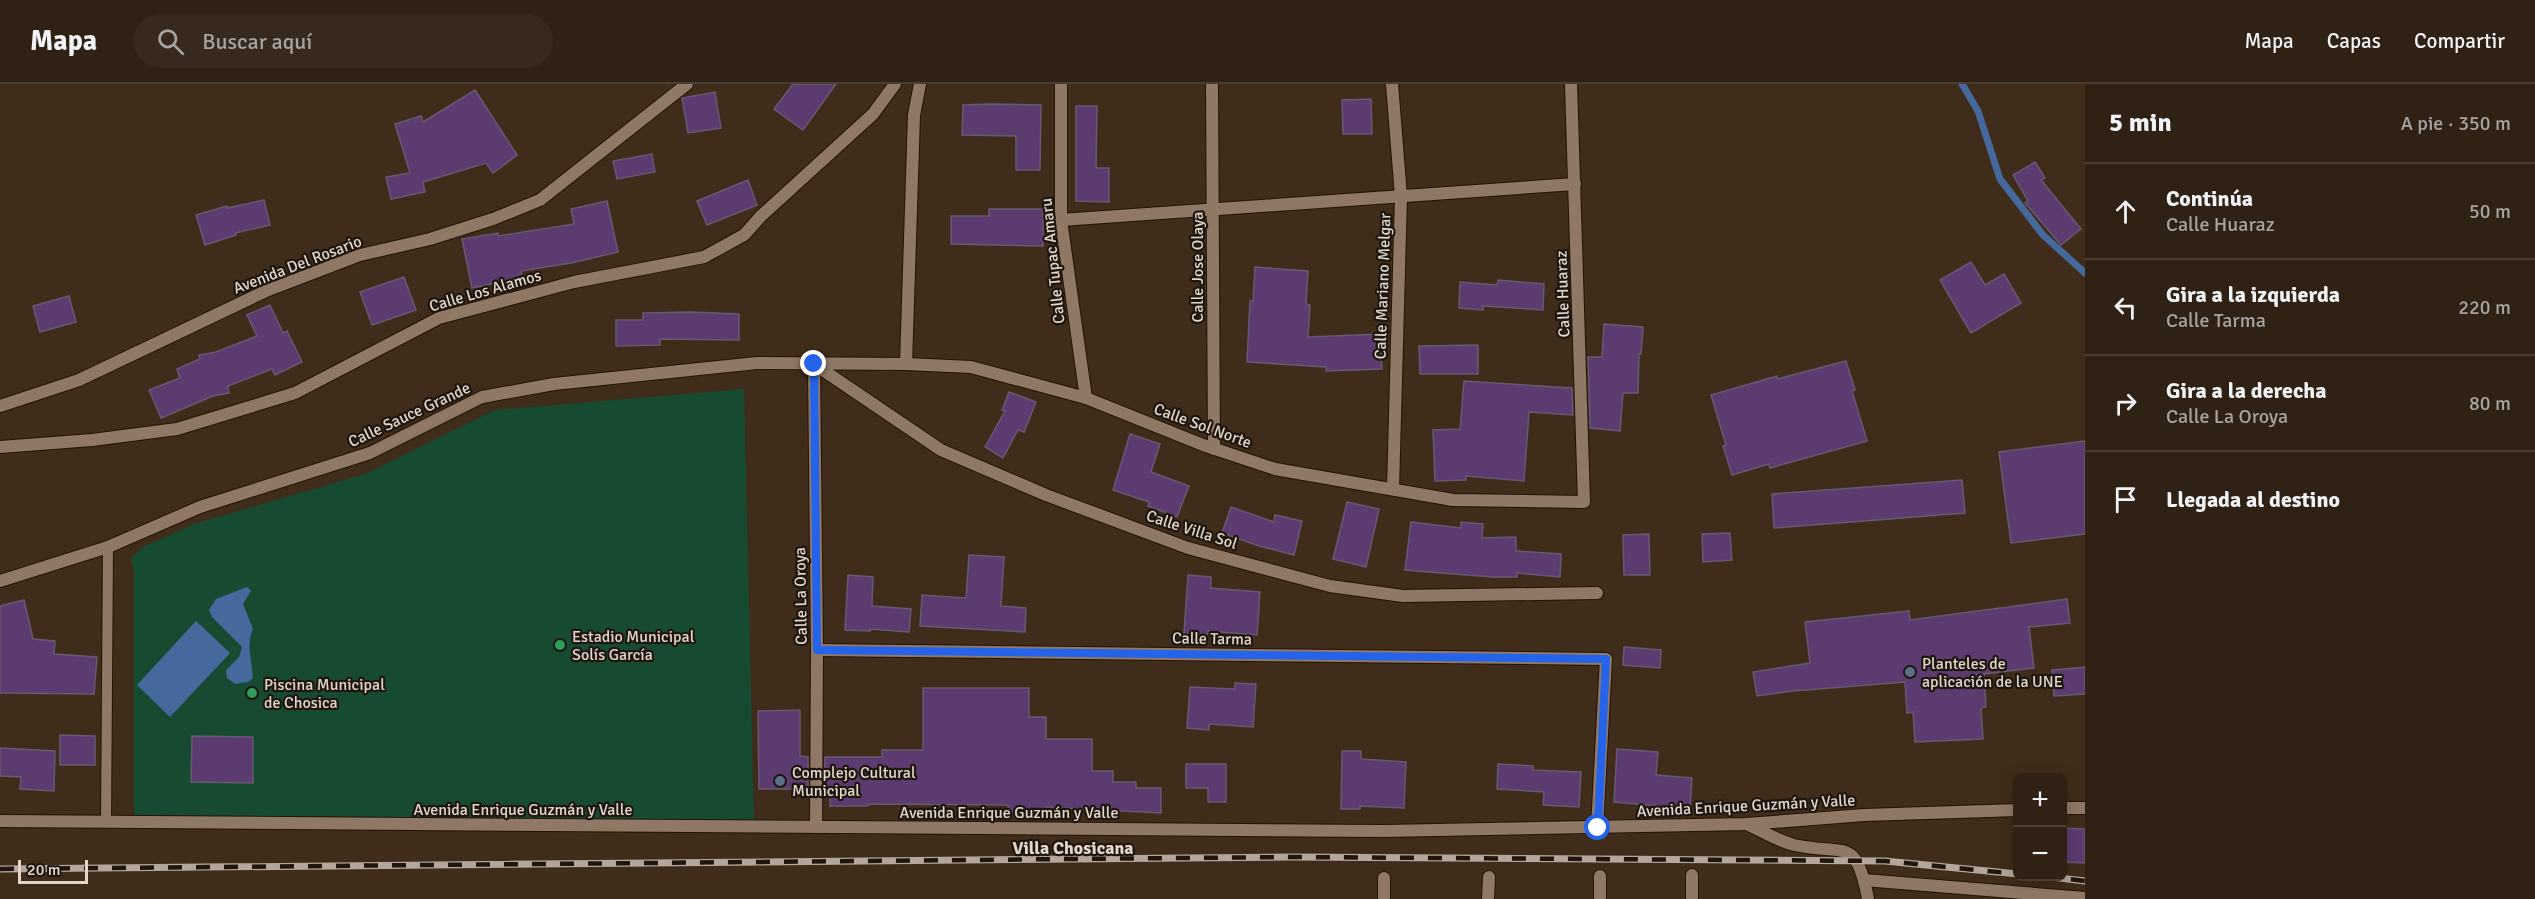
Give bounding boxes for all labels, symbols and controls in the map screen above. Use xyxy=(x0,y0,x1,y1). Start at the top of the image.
search box xyxy=(133,14,553,68)
text: Mapa xyxy=(30,24,97,58)
icon: search xyxy=(154,25,187,58)
text: Buscar aquí xyxy=(202,28,312,55)
text: Mapa xyxy=(2244,28,2294,54)
text: Capas xyxy=(2327,28,2381,54)
text: Compartir xyxy=(2414,28,2505,54)
text: 5 min xyxy=(2109,107,2172,139)
text: A pie · 350 m xyxy=(2401,111,2511,136)
text: Continúa xyxy=(2166,185,2253,212)
icon: ahead xyxy=(2109,195,2142,228)
street label: Calle Tupac Amaru xyxy=(1036,197,1070,325)
text: 50 m xyxy=(2469,199,2511,224)
street label: Calle Jose Olaya xyxy=(1188,212,1208,322)
street label: Calle Mariano Melgar xyxy=(1370,212,1396,360)
text: Calle Huaraz xyxy=(2166,212,2275,237)
street label: Avenida Del Rosario xyxy=(230,231,364,299)
street label: Calle Huaraz xyxy=(1551,250,1575,338)
street label: Calle Los Alamos xyxy=(427,265,544,317)
text: Gira a la izquierda xyxy=(2166,281,2340,308)
icon: left xyxy=(2109,291,2142,324)
text: 220 m xyxy=(2458,295,2511,320)
text: Calle Tarma xyxy=(2166,308,2266,333)
route end xyxy=(800,350,826,376)
text: Gira a la derecha xyxy=(2166,377,2327,404)
street label: Calle Sauce Grande xyxy=(345,378,474,452)
icon: right xyxy=(2109,387,2142,420)
text: 80 m xyxy=(2469,391,2511,416)
street label: Calle Sol Norte xyxy=(1151,399,1254,453)
text: Calle La Oroya xyxy=(2166,404,2288,429)
icon: arrive xyxy=(2109,483,2142,516)
text: Llegada al destino xyxy=(2166,486,2340,513)
street label: Calle Villa Sol xyxy=(1144,506,1240,554)
street label: Calle La Oroya xyxy=(790,547,812,645)
place label: Estadio Municipal Solís García xyxy=(572,627,695,665)
street label: Calle Tarma xyxy=(1172,628,1252,650)
marker: Estadio Municipal Solís García xyxy=(553,638,567,652)
place label: Planteles de aplicación de la UNE xyxy=(1922,654,2063,692)
marker: Planteles de aplicación de la UNE xyxy=(1903,665,1917,679)
place label: Piscina Municipal de Chosica xyxy=(264,675,385,713)
marker: Piscina Municipal de Chosica xyxy=(245,686,259,700)
place label: Complejo Cultural Municipal xyxy=(792,763,916,801)
map controls xyxy=(2013,773,2067,881)
button: + xyxy=(2013,773,2067,827)
marker: Complejo Cultural Municipal xyxy=(773,774,787,788)
street label: Avenida Enrique Guzmán y Valle xyxy=(1636,790,1856,822)
street label: Avenida Enrique Guzmán y Valle xyxy=(414,800,632,820)
street label: Avenida Enrique Guzmán y Valle xyxy=(900,803,1118,823)
route start xyxy=(1584,814,1610,840)
button: − xyxy=(2013,827,2067,881)
district label: Villa Chosicana xyxy=(1012,837,1134,859)
scale bar xyxy=(18,857,88,884)
text: 20 m xyxy=(27,860,61,880)

